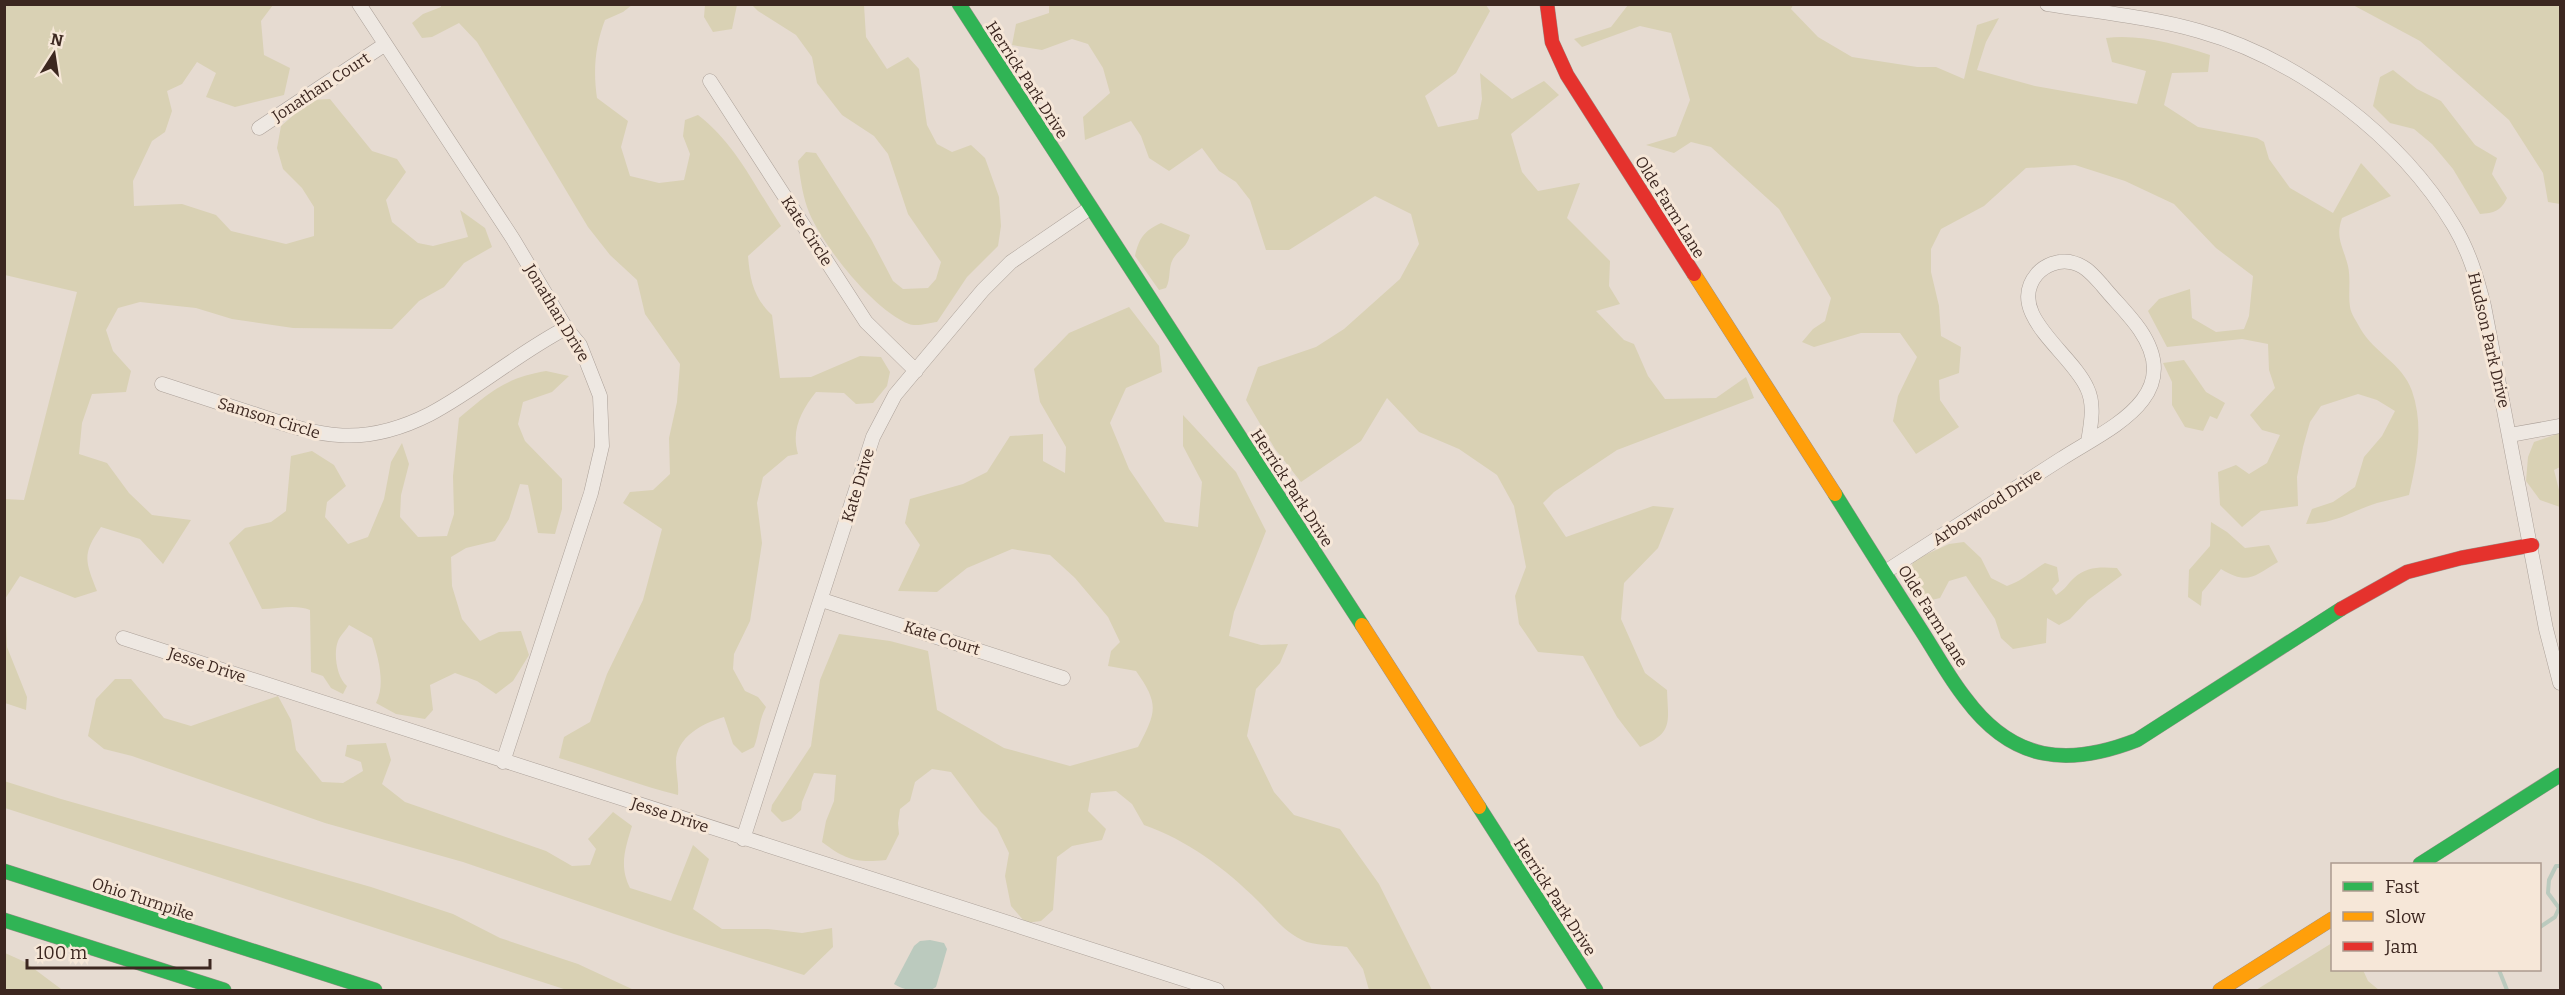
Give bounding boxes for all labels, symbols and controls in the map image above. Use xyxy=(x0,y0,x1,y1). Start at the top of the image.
street label: Herrick Park Drive xyxy=(982,18,1072,142)
north arrow xyxy=(24,24,84,84)
text: N xyxy=(49,29,65,50)
street label: Jonathan Court xyxy=(268,48,374,126)
street label: Olde Farm Lane xyxy=(1631,152,1709,262)
street label: Kate Circle xyxy=(777,192,837,270)
street label: Jonathan Drive xyxy=(520,260,594,365)
street label: Hudson Park Drive xyxy=(2464,270,2514,410)
street label: Samson Circle xyxy=(216,393,322,443)
street label: Herrick Park Drive xyxy=(1247,426,1337,550)
street label: Kate Drive xyxy=(838,446,878,524)
street label: Arborwood Drive xyxy=(1929,465,2045,549)
street label: Olde Farm Lane xyxy=(1894,561,1972,671)
street label: Kate Court xyxy=(902,617,983,659)
street label: Jesse Drive xyxy=(165,643,248,686)
street label: Jesse Drive xyxy=(628,793,711,836)
street label: Herrick Park Drive xyxy=(1510,835,1600,959)
legend xyxy=(2331,863,2541,971)
street label: Ohio Turnpike xyxy=(89,874,197,924)
text: Fast xyxy=(2385,876,2420,898)
text: Slow xyxy=(2385,906,2426,928)
scale bar xyxy=(27,932,210,970)
text: Jam xyxy=(2384,936,2418,958)
text: 100 m xyxy=(36,942,87,964)

